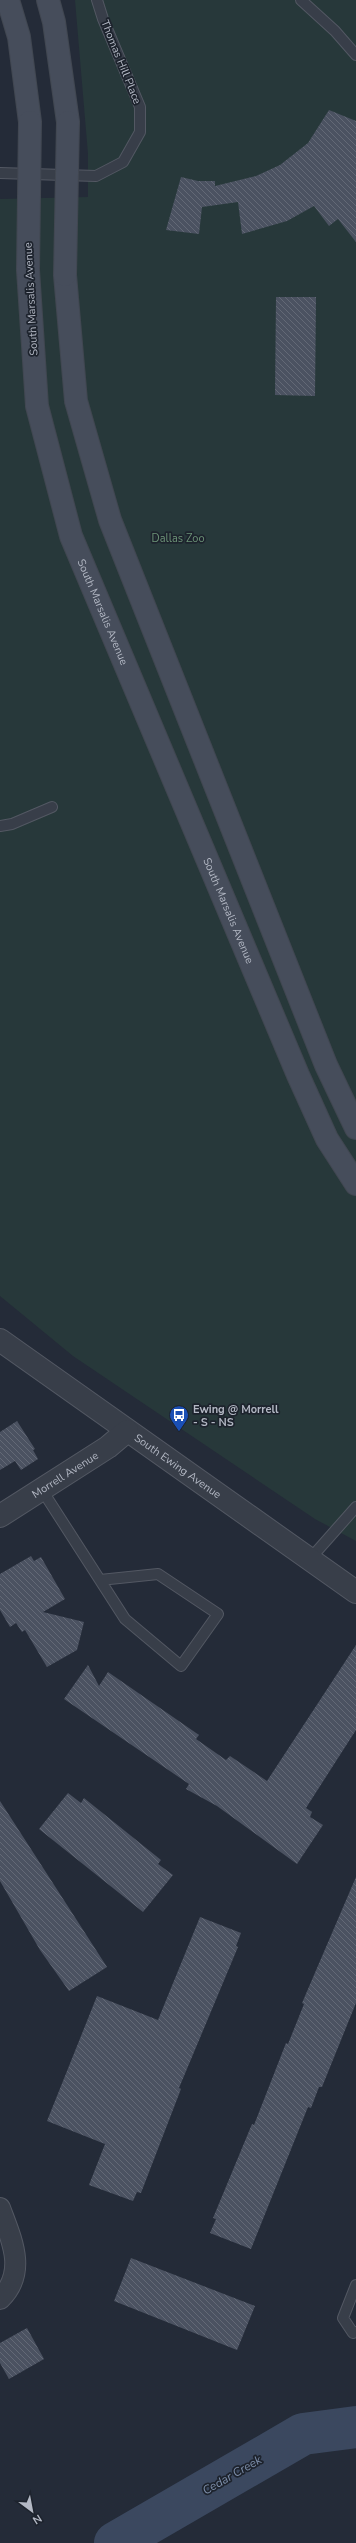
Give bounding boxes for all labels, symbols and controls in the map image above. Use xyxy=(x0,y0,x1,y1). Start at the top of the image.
street label: Thomas Hill Place xyxy=(97,18,145,106)
street label: South Marsalis Avenue xyxy=(21,242,41,356)
park label: Dallas Zoo xyxy=(152,531,205,546)
street label: South Marsalis Avenue xyxy=(74,557,132,667)
street label: South Marsalis Avenue xyxy=(200,855,258,966)
place label: Ewing @ Morrell - S - NS xyxy=(193,1402,279,1430)
bus stop icon: Ewing @ Morrell - S - NS xyxy=(168,1404,190,1432)
street label: South Ewing Avenue xyxy=(132,1430,224,1502)
street label: Morrell Avenue xyxy=(29,1448,101,1501)
water label: Cedar Creek xyxy=(199,2451,265,2498)
north arrow xyxy=(12,2491,52,2531)
text: N xyxy=(30,2511,45,2528)

